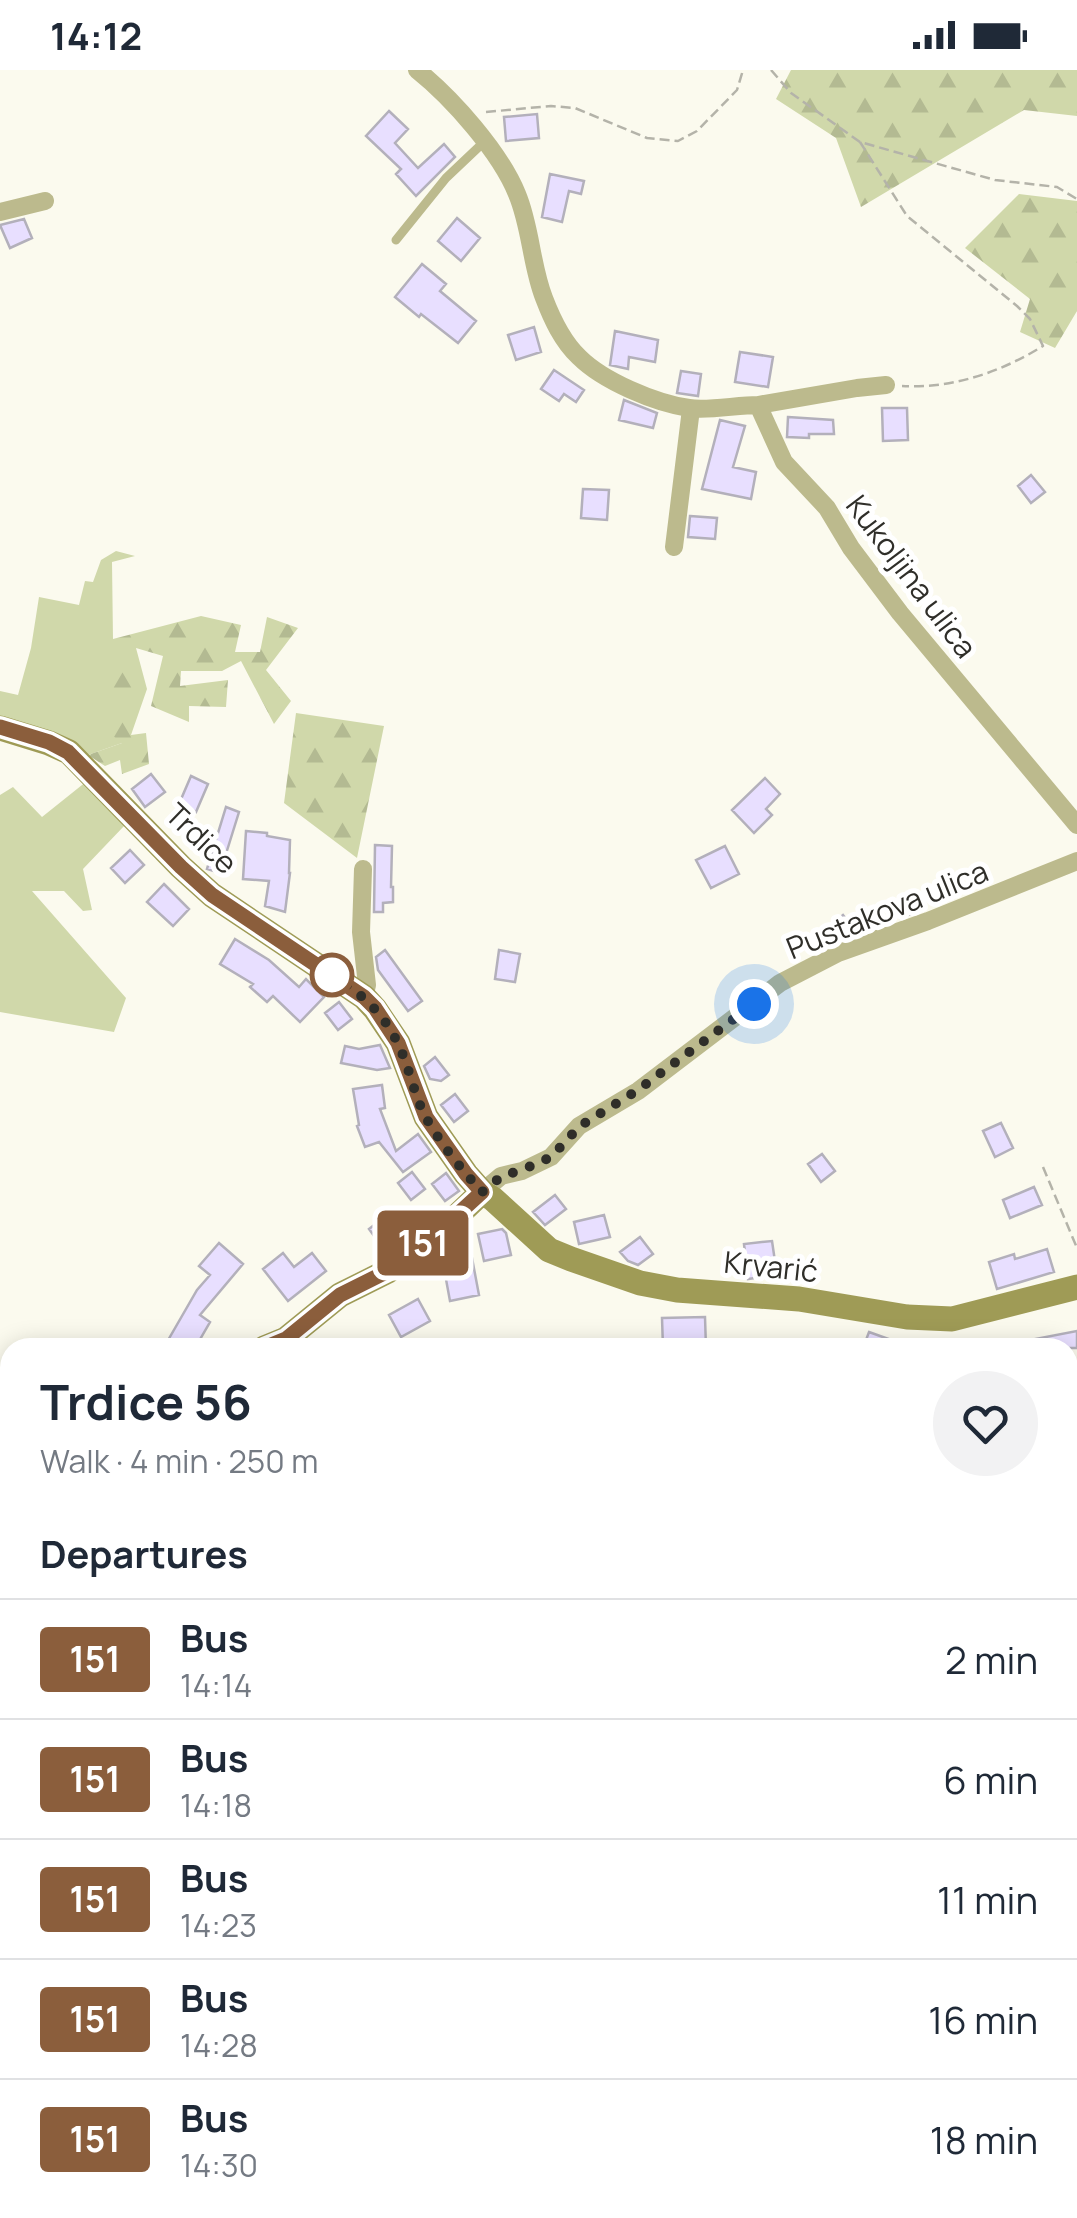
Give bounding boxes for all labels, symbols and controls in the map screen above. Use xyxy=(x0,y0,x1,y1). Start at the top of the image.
text: 14:12 xyxy=(50,9,142,61)
street label: Kukoljina ulica xyxy=(837,486,987,666)
street label: Trdice xyxy=(157,794,247,882)
street label: Pustakova ulica xyxy=(780,850,994,968)
unlabelled marker xyxy=(311,954,353,996)
your location xyxy=(729,979,779,1029)
line badge: 151 xyxy=(366,1210,480,1276)
text: 151 xyxy=(397,1219,449,1267)
street label: Krvarić xyxy=(722,1241,820,1291)
text: Trdice 56 xyxy=(40,1369,252,1434)
button: heart xyxy=(933,1371,1038,1476)
text: Walk · 4 min · 250 m xyxy=(40,1439,318,1483)
text: Departures xyxy=(40,1527,248,1579)
text: Bus xyxy=(180,1611,248,1663)
text: 2 min xyxy=(945,1633,1038,1685)
text: 151 xyxy=(69,1635,121,1683)
text: 14:14 xyxy=(180,1663,252,1707)
text: Bus xyxy=(180,1731,248,1783)
text: 6 min xyxy=(943,1753,1038,1805)
text: 151 xyxy=(69,1755,121,1803)
text: 14:18 xyxy=(180,1783,252,1827)
text: Bus xyxy=(180,1851,248,1903)
text: 11 min xyxy=(937,1873,1038,1925)
text: 151 xyxy=(69,1875,121,1923)
text: 14:23 xyxy=(180,1903,257,1947)
text: Bus xyxy=(180,1971,248,2023)
text: 16 min xyxy=(928,1993,1038,2045)
text: 151 xyxy=(69,1995,121,2043)
text: 14:28 xyxy=(180,2023,258,2067)
text: Bus xyxy=(180,2091,248,2143)
text: 18 min xyxy=(930,2113,1038,2165)
text: 151 xyxy=(69,2115,121,2163)
text: 14:30 xyxy=(180,2143,258,2187)

